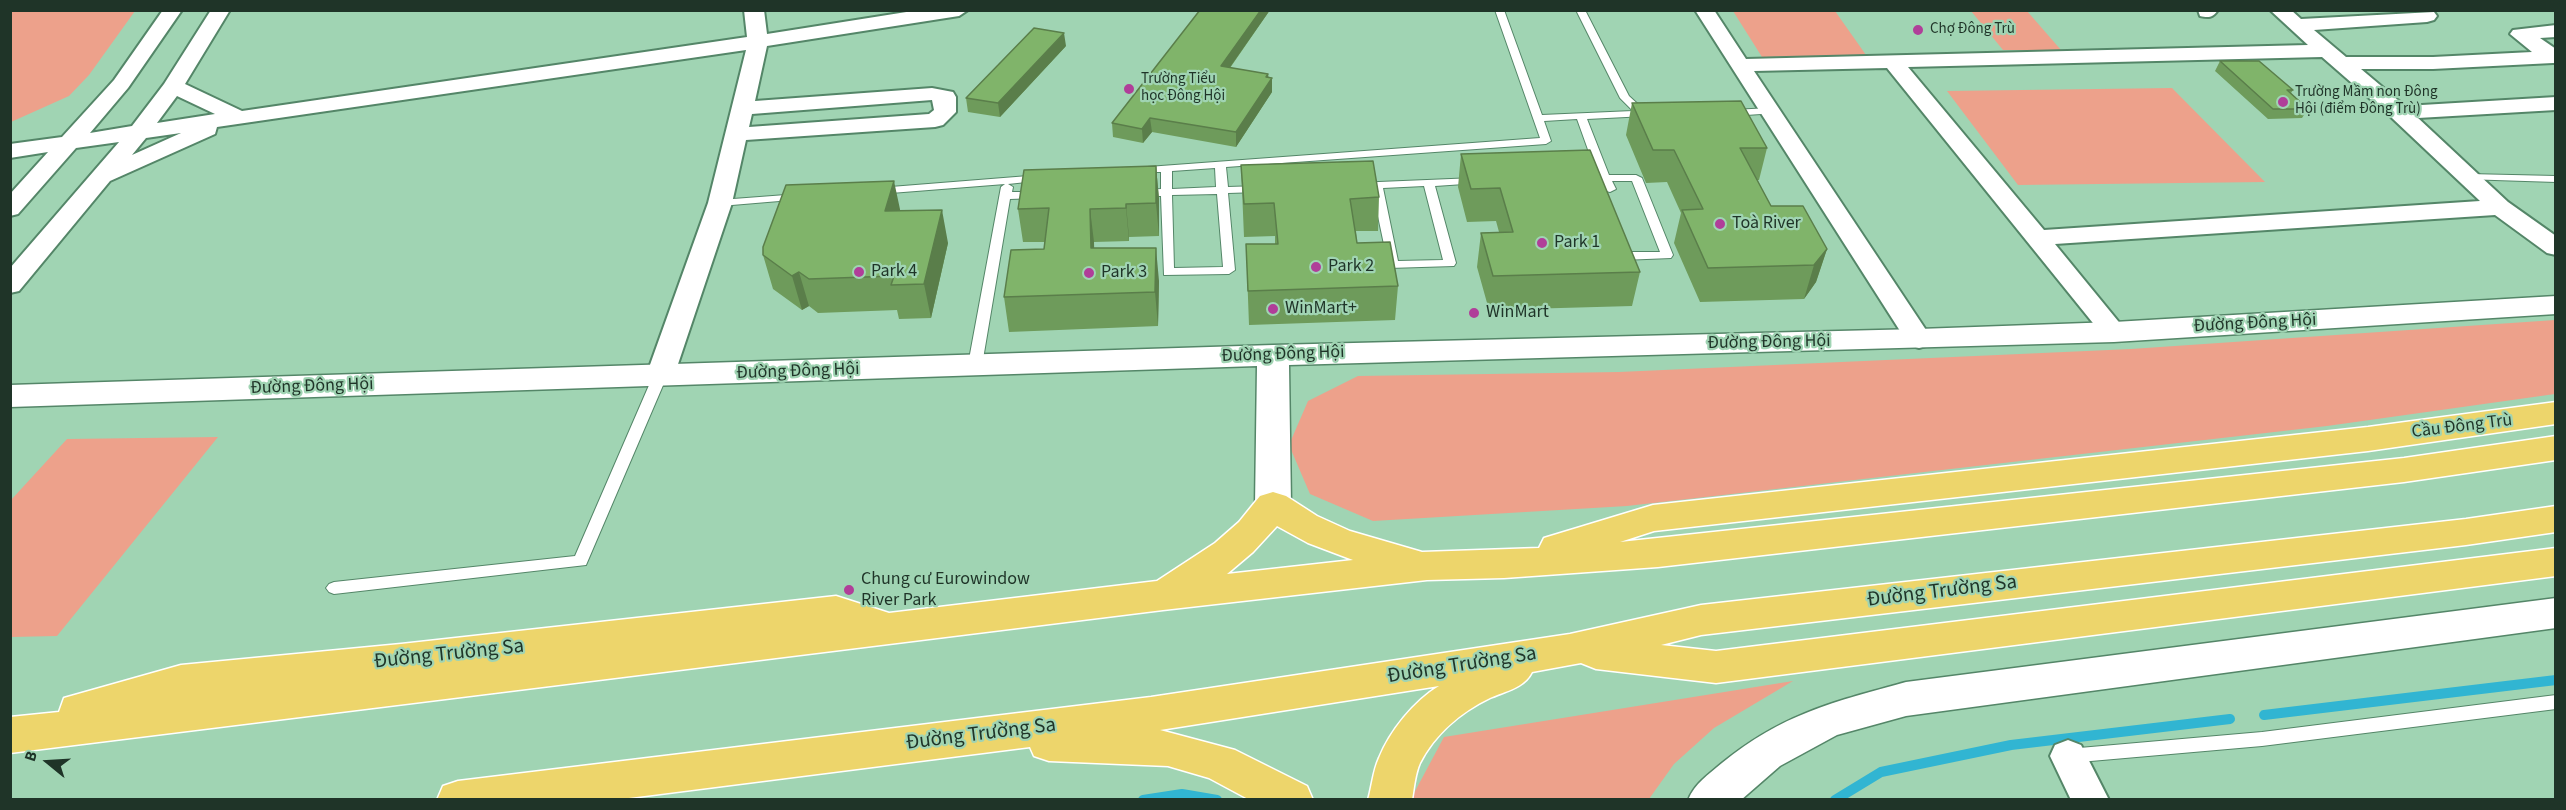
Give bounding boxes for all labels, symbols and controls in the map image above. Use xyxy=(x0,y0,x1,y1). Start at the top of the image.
place label: Chợ Đông Trù xyxy=(1930,21,2015,39)
marker: Chợ Đông Trù xyxy=(1911,23,1925,37)
place label: Trường Tiểu học Đông Hội xyxy=(1141,71,1225,106)
marker: Trường Tiểu học Đông Hội xyxy=(1122,82,1136,96)
place label: Trường Mầm non Đông Hội (điểm Đông Trù) xyxy=(2295,84,2437,119)
marker: Trường Mầm non Đông Hội (điểm Đông Trù) xyxy=(2276,95,2290,109)
place label: Toà River xyxy=(1732,213,1801,235)
marker: Toà River xyxy=(1713,217,1727,231)
place label: Park 1 xyxy=(1554,232,1600,254)
marker: Park 1 xyxy=(1535,236,1549,250)
place label: Park 2 xyxy=(1328,256,1374,278)
marker: Park 2 xyxy=(1309,260,1323,274)
place label: Park 4 xyxy=(871,261,917,283)
place label: Park 3 xyxy=(1101,262,1147,284)
marker: Park 4 xyxy=(852,265,866,279)
marker: Park 3 xyxy=(1082,266,1096,280)
place label: WinMart+ xyxy=(1285,298,1357,320)
marker: WinMart+ xyxy=(1266,302,1280,316)
place label: WinMart xyxy=(1486,302,1549,324)
marker: WinMart xyxy=(1467,306,1481,320)
street label: Đường Đông Hội xyxy=(2193,310,2317,338)
street label: Đường Đông Hội xyxy=(1707,331,1831,355)
street label: Đường Đông Hội xyxy=(1221,342,1345,368)
street label: Đường Đông Hội xyxy=(736,359,860,385)
street label: Đường Đông Hội xyxy=(250,374,374,400)
street label: Cầu Đông Trù xyxy=(2410,410,2514,444)
place label: Chung cư Eurowindow River Park xyxy=(861,569,1030,612)
street label: Đường Trường Sa xyxy=(1866,570,2018,614)
marker: Chung cư Eurowindow River Park xyxy=(842,583,856,597)
street label: Đường Trường Sa xyxy=(373,635,525,675)
street label: Đường Trường Sa xyxy=(1386,642,1538,690)
street label: Đường Trường Sa xyxy=(905,713,1057,757)
north arrow xyxy=(18,732,78,792)
text: B xyxy=(19,748,43,764)

